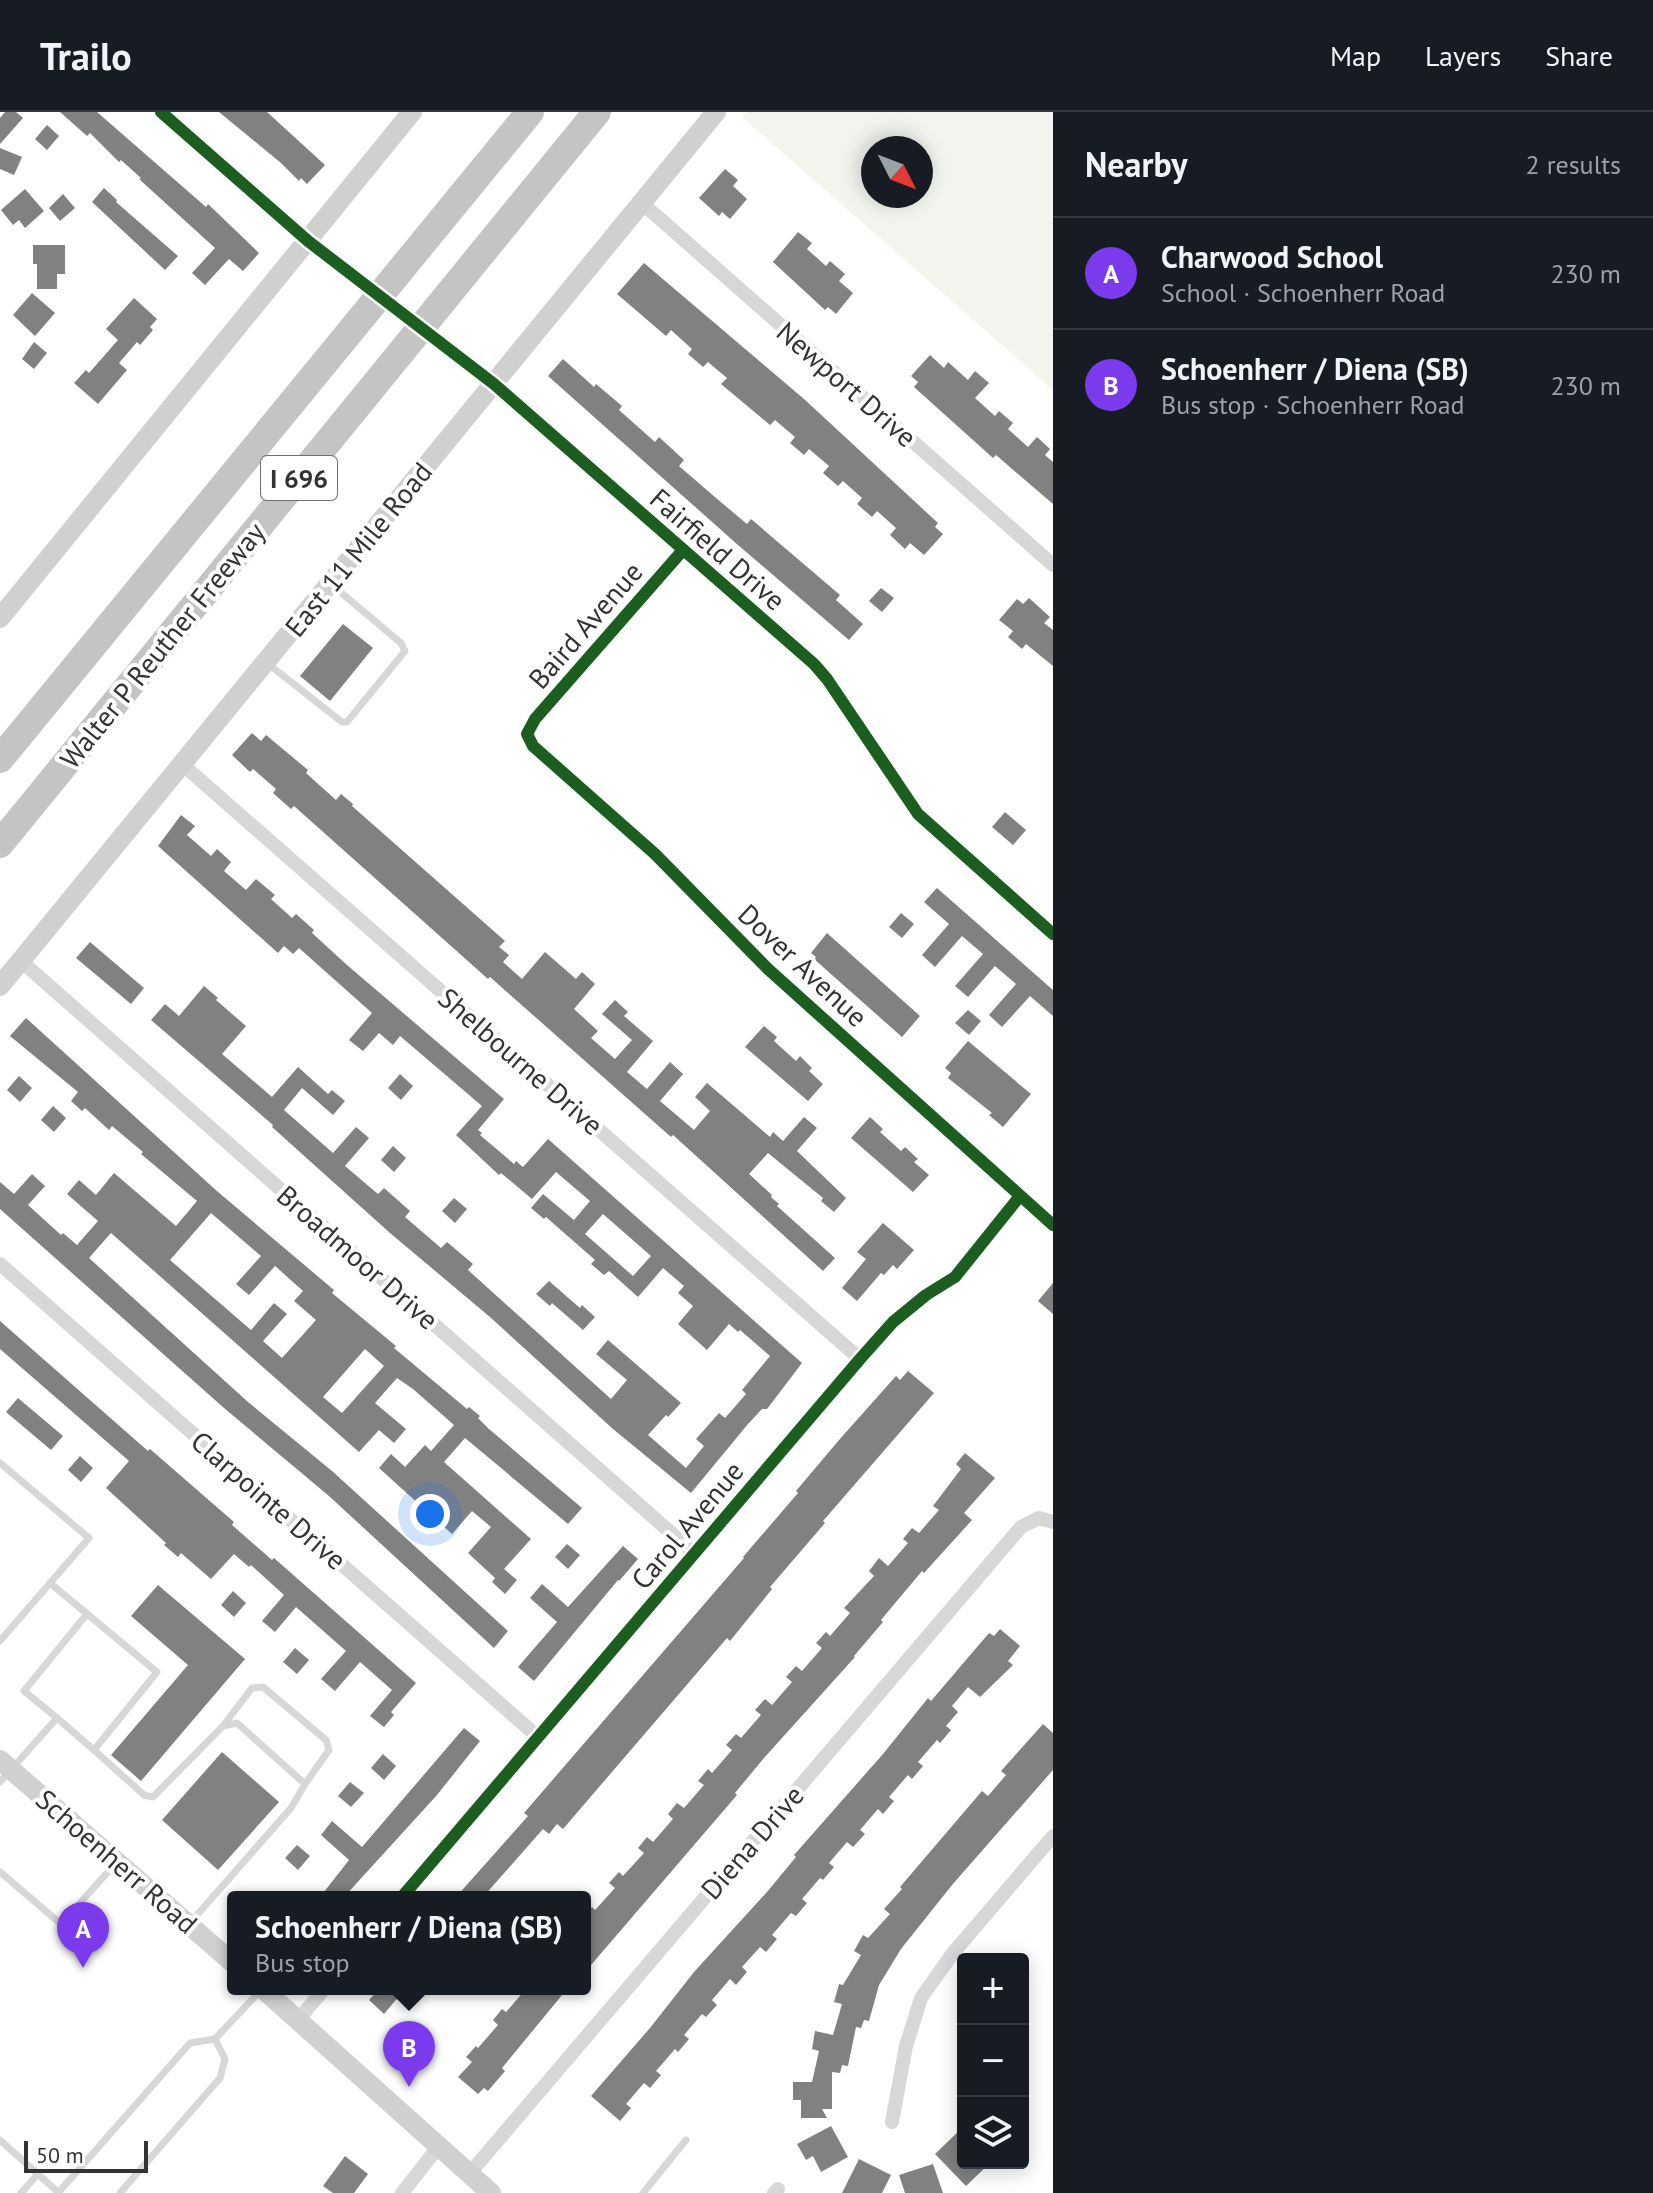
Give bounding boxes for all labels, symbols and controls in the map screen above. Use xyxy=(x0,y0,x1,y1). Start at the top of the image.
text: Trailo xyxy=(40,31,132,80)
text: Map xyxy=(1330,37,1381,74)
text: Layers xyxy=(1425,37,1501,74)
text: Share xyxy=(1545,37,1613,74)
north arrow xyxy=(861,136,933,208)
text: Nearby xyxy=(1085,142,1187,186)
text: 2 results xyxy=(1526,148,1621,181)
text: Charwood School xyxy=(1161,237,1383,276)
text: A xyxy=(1103,257,1119,290)
text: 230 m xyxy=(1550,257,1621,290)
text: School · Schoenherr Road xyxy=(1161,276,1445,309)
street label: Newport Drive xyxy=(769,313,925,455)
text: Schoenherr / Diena (SB) xyxy=(1161,349,1469,388)
text: B xyxy=(1103,369,1119,402)
text: 230 m xyxy=(1550,369,1621,402)
text: Bus stop · Schoenherr Road xyxy=(1161,388,1465,421)
street label: East 11 Mile Road xyxy=(276,454,440,644)
road number: I 696 xyxy=(261,456,337,500)
street label: Fairfield Drive xyxy=(642,480,794,618)
street label: Walter P Reuther Freeway xyxy=(51,514,273,776)
street label: Baird Avenue xyxy=(520,554,650,696)
street label: Dover Avenue xyxy=(730,896,876,1034)
street label: Shelbourne Drive xyxy=(431,979,611,1143)
street label: Broadmoor Drive xyxy=(270,1177,446,1337)
street label: Clarpointe Drive xyxy=(184,1422,354,1578)
street label: Carol Avenue xyxy=(623,1453,751,1597)
your location xyxy=(410,1494,450,1534)
street label: Diena Drive xyxy=(692,1777,812,1907)
street label: Schoenherr Road xyxy=(28,1781,206,1941)
popup xyxy=(227,1891,591,1995)
pin: A xyxy=(57,1902,109,1968)
text: Schoenherr / Diena (SB) xyxy=(255,1907,563,1946)
text: Bus stop xyxy=(255,1946,350,1979)
map controls xyxy=(957,1953,1029,2169)
button: + xyxy=(957,1953,1029,2025)
pin: B xyxy=(383,2021,435,2087)
button: − xyxy=(957,2025,1029,2097)
button: layers xyxy=(957,2097,1029,2169)
scale bar xyxy=(24,2137,148,2173)
text: 50 m xyxy=(36,2141,84,2169)

